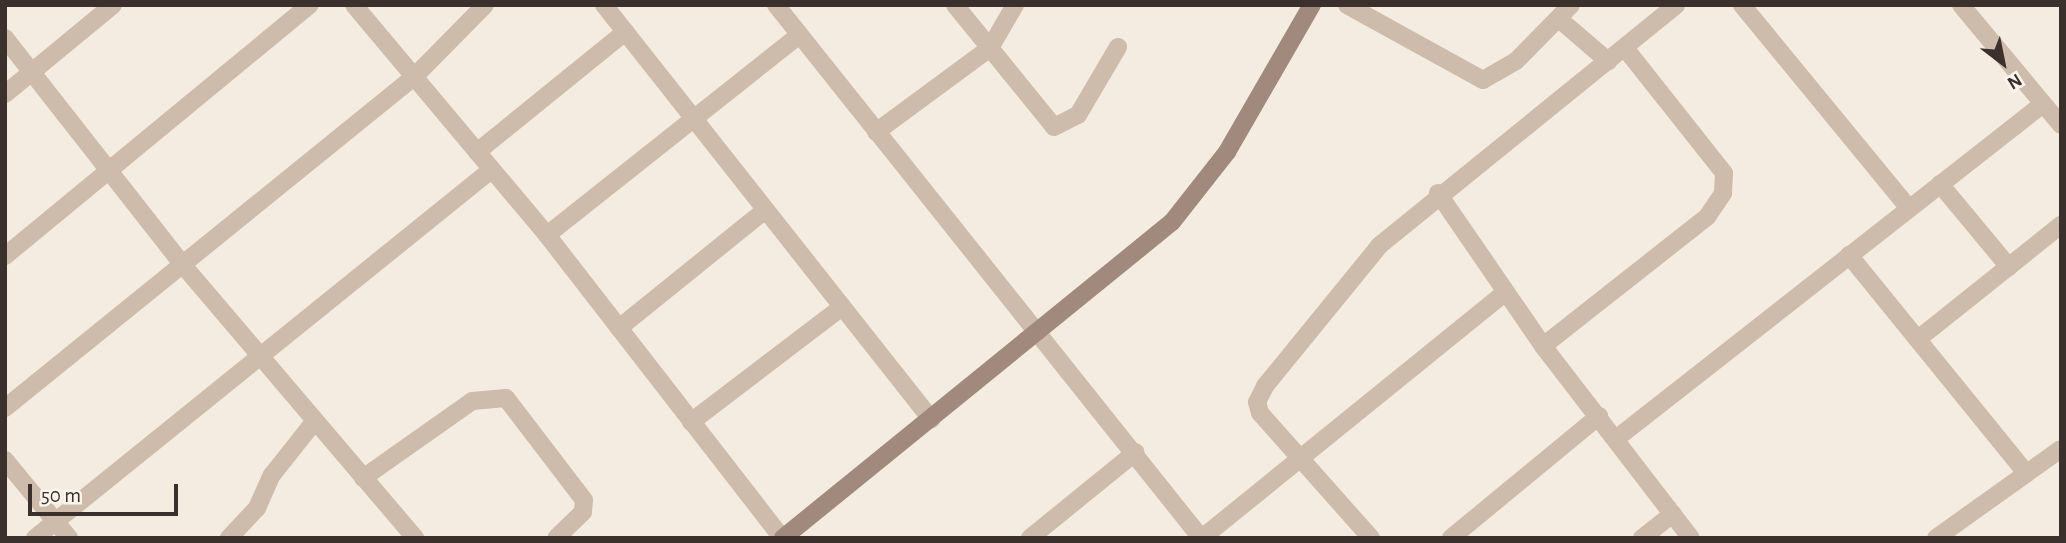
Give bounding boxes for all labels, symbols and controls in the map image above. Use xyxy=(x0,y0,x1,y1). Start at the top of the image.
north arrow xyxy=(1968,28,2038,98)
text: N xyxy=(2004,70,2025,93)
scale bar xyxy=(32,470,182,514)
text: 50 m xyxy=(41,485,81,506)

